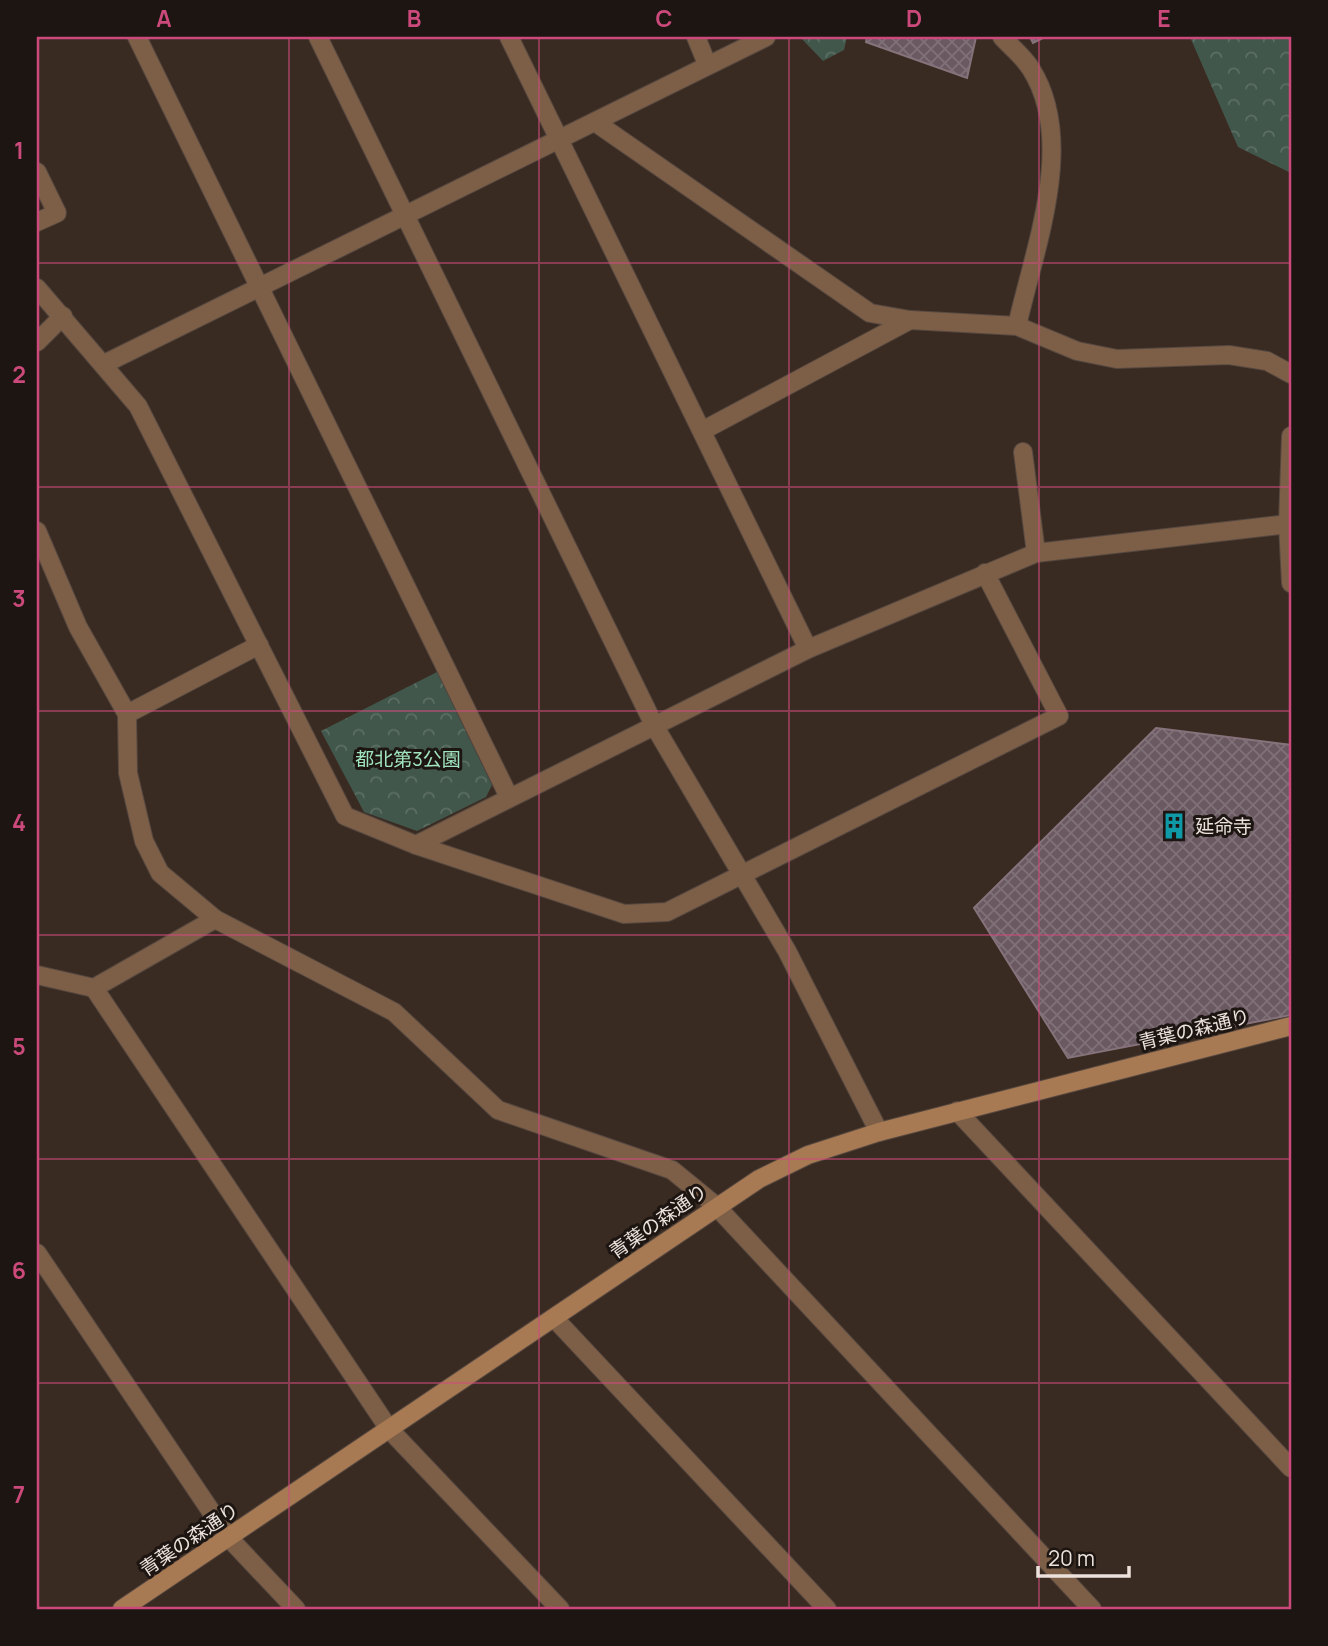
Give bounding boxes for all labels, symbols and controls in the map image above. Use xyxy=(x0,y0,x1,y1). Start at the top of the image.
text: A xyxy=(156,2,172,34)
text: B xyxy=(407,2,421,34)
text: C xyxy=(656,2,673,34)
text: D xyxy=(906,2,922,34)
text: E xyxy=(1157,2,1171,34)
text: 1 xyxy=(14,134,24,166)
text: 2 xyxy=(12,358,26,390)
text: 3 xyxy=(12,582,26,614)
park label: 都北第3公園 xyxy=(355,746,461,772)
text: 4 xyxy=(12,806,26,838)
building icon: 延命寺 xyxy=(1159,811,1189,841)
place label: 延命寺 xyxy=(1195,813,1252,839)
street label: 青葉の森通り xyxy=(1136,1003,1252,1055)
text: 5 xyxy=(12,1030,26,1062)
street label: 青葉の森通り xyxy=(604,1178,712,1264)
text: 6 xyxy=(12,1254,26,1286)
text: 7 xyxy=(13,1478,25,1510)
street label: 青葉の森通り xyxy=(134,1496,244,1582)
scale bar xyxy=(1038,1534,1128,1578)
text: 20 m xyxy=(1048,1544,1095,1572)

